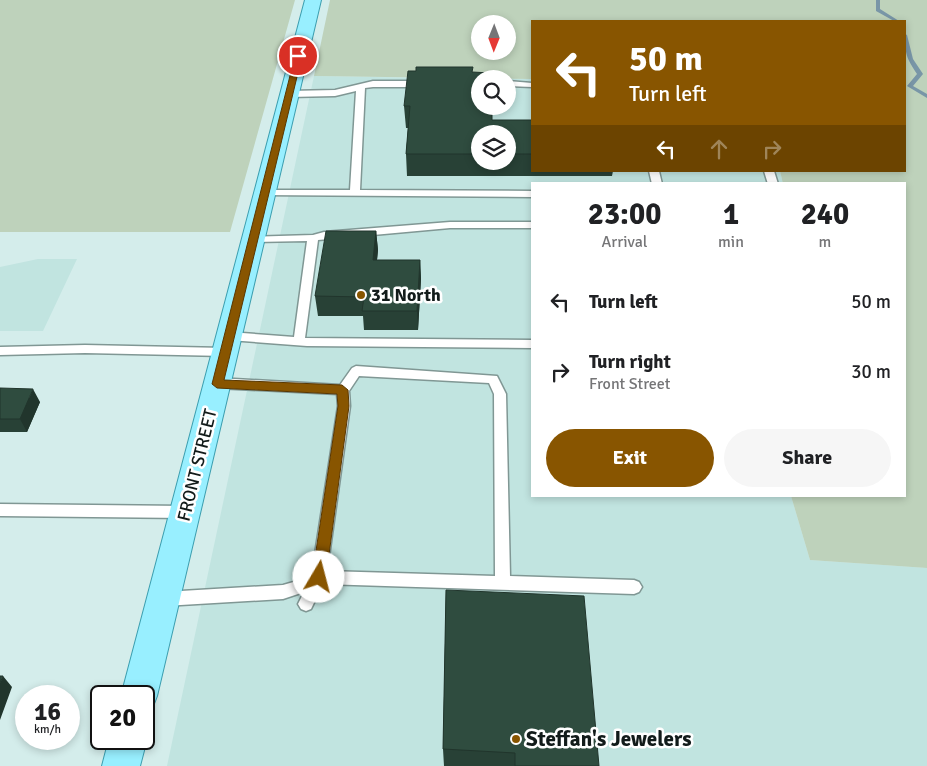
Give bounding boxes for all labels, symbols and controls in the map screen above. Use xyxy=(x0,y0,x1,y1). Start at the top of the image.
north arrow xyxy=(471,15,516,60)
map controls xyxy=(471,15,516,170)
pin xyxy=(277,35,319,77)
text: 50 m xyxy=(629,37,703,80)
icon: left xyxy=(546,40,611,105)
icon: arrive xyxy=(284,42,312,70)
button: search xyxy=(471,70,516,115)
text: Turn left xyxy=(629,80,707,107)
button: layers xyxy=(471,125,516,170)
icon: left xyxy=(652,135,680,163)
icon: ahead xyxy=(705,135,733,163)
icon: right xyxy=(758,135,786,163)
text: 23:00 xyxy=(588,196,661,233)
text: 1 xyxy=(723,196,739,233)
text: 240 xyxy=(801,196,849,233)
text: Arrival xyxy=(601,232,648,252)
text: min xyxy=(718,232,744,252)
text: m xyxy=(819,232,831,252)
place label: 31 North xyxy=(371,284,441,306)
icon: left xyxy=(546,288,574,316)
marker: 31 North xyxy=(355,289,367,301)
text: Turn left xyxy=(589,290,658,314)
text: 50 m xyxy=(851,290,891,314)
text: Turn right xyxy=(589,350,671,374)
icon: right xyxy=(546,358,574,386)
text: 30 m xyxy=(851,360,891,384)
text: Front Street xyxy=(589,374,670,394)
street label: FRONT STREET xyxy=(172,406,222,524)
button: Exit xyxy=(546,429,714,487)
button: Share xyxy=(724,429,891,487)
position arrow xyxy=(292,550,344,602)
speed limit sign: 20 xyxy=(90,685,155,750)
text: 16 xyxy=(34,696,61,727)
text: km/h xyxy=(34,722,61,737)
place label: Steffan's Jewelers xyxy=(526,726,692,752)
marker: Steffan's Jewelers xyxy=(510,733,522,745)

